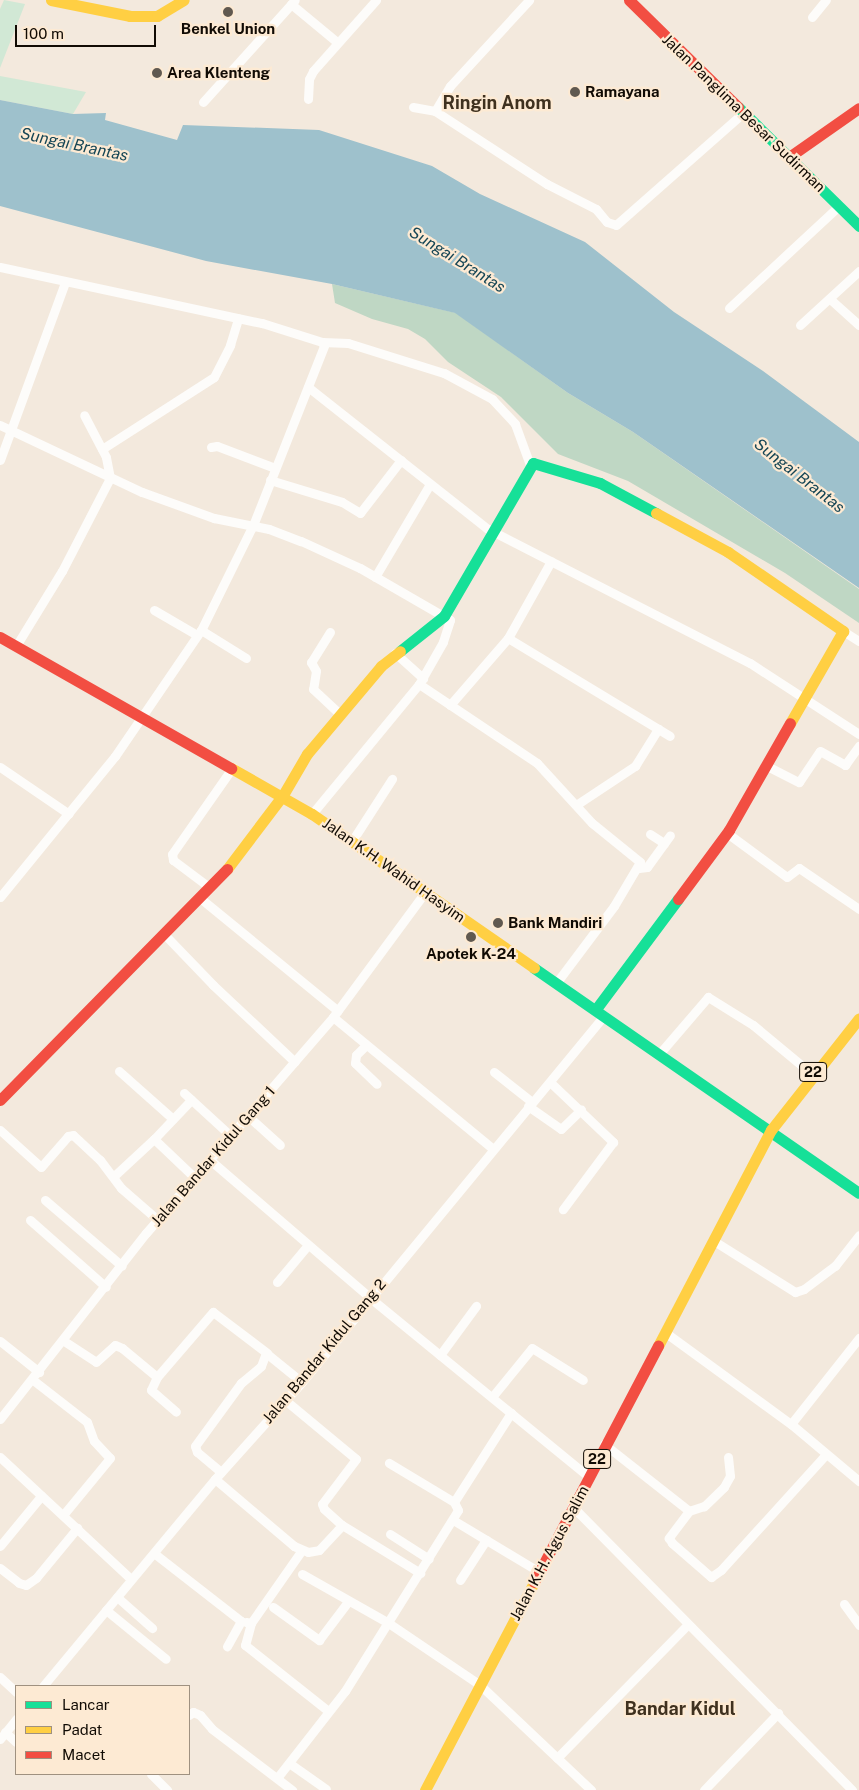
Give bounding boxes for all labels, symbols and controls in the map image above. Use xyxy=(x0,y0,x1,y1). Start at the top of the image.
marker: Benkel Union xyxy=(222,6,234,18)
scale bar xyxy=(18,15,159,47)
place label: Benkel Union xyxy=(181,20,275,38)
text: 100 m xyxy=(23,25,64,42)
street label: Jalan Panglima Besar Sudirman xyxy=(659,30,829,196)
place label: Area Klenteng xyxy=(167,64,270,82)
marker: Area Klenteng xyxy=(151,67,163,79)
place label: Ramayana xyxy=(585,83,659,101)
marker: Ramayana xyxy=(569,86,581,98)
district label: Ringin Anom xyxy=(442,92,552,114)
water label: Sungai Brantas xyxy=(18,124,130,166)
water label: Sungai Brantas xyxy=(406,223,508,297)
water label: Sungai Brantas xyxy=(750,435,848,517)
street label: Jalan K.H. Wahid Hasyim xyxy=(319,814,469,926)
place label: Bank Mandiri xyxy=(508,914,602,932)
marker: Bank Mandiri xyxy=(492,917,504,929)
marker: Apotek K-24 xyxy=(465,931,477,943)
place label: Apotek K-24 xyxy=(426,945,516,963)
road number: 22 xyxy=(798,1060,828,1084)
street label: Jalan Bandar Kidul Gang 1 xyxy=(147,1082,279,1230)
street label: Jalan Bandar Kidul Gang 2 xyxy=(258,1275,390,1427)
road number: 22 xyxy=(582,1448,612,1470)
street label: Jalan K.H. Agus Salim xyxy=(506,1482,592,1624)
legend xyxy=(15,1685,190,1775)
text: Lancar xyxy=(62,1696,110,1713)
district label: Bandar Kidul xyxy=(624,1698,736,1720)
text: Padat xyxy=(62,1721,102,1738)
text: Macet xyxy=(62,1746,106,1763)

